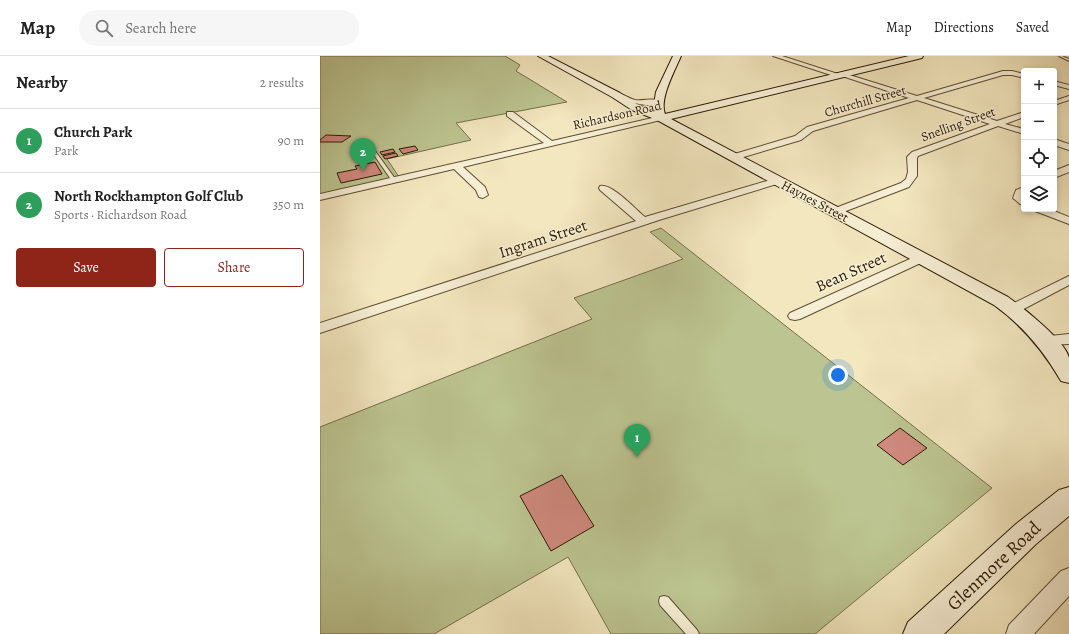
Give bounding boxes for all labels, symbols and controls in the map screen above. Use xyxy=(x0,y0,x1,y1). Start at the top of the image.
search box xyxy=(79,10,359,46)
text: Map xyxy=(20,15,55,41)
icon: search xyxy=(93,17,115,39)
text: Search here xyxy=(125,18,197,38)
text: Map xyxy=(886,18,912,37)
text: Directions xyxy=(934,18,994,37)
text: Saved xyxy=(1016,18,1049,37)
map controls xyxy=(1021,68,1057,212)
button: + xyxy=(1021,68,1057,104)
text: Nearby xyxy=(16,71,67,94)
text: 2 results xyxy=(260,74,304,91)
street label: Churchill Street xyxy=(822,81,908,121)
street label: Richardson Road xyxy=(571,97,663,133)
street label: Snelling Street xyxy=(918,102,998,145)
button: − xyxy=(1021,104,1057,140)
text: Church Park xyxy=(54,122,132,142)
text: 1 xyxy=(27,132,31,149)
text: 90 m xyxy=(278,132,304,149)
pin: 2 xyxy=(350,138,376,171)
button: locate xyxy=(1021,140,1057,176)
text: Park xyxy=(54,142,78,159)
street label: Haynes Street xyxy=(778,176,852,226)
button: layers xyxy=(1021,176,1057,212)
text: North Rockhampton Golf Club xyxy=(54,186,243,206)
text: 2 xyxy=(26,196,32,213)
text: 350 m xyxy=(273,196,304,213)
text: Sports · Richardson Road xyxy=(54,206,187,223)
street label: Ingram Street xyxy=(496,214,590,264)
street label: Bean Street xyxy=(812,247,890,297)
button: Save xyxy=(16,248,156,287)
button: Share xyxy=(164,248,304,287)
your location xyxy=(828,365,848,385)
pin: 1 xyxy=(624,424,650,457)
street label: Glenmore Road xyxy=(941,515,1047,617)

